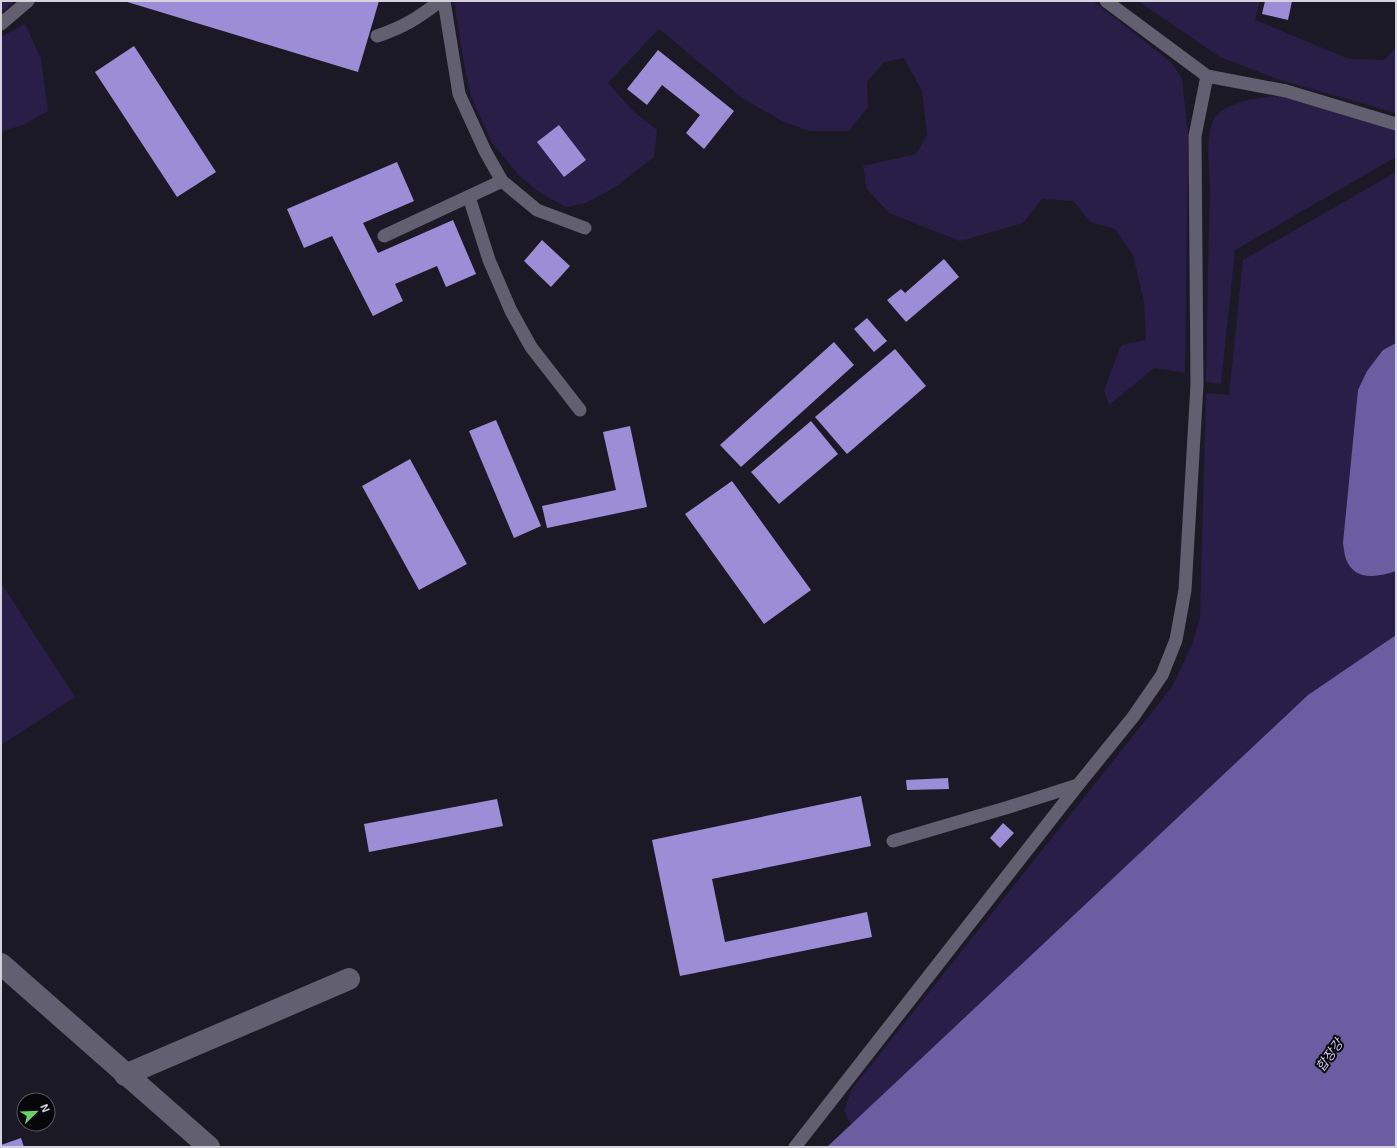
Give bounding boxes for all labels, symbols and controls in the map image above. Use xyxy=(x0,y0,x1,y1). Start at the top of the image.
water label: 합장강 xyxy=(1312,1034,1347,1074)
north arrow xyxy=(16,1092,56,1132)
text: N xyxy=(38,1102,53,1114)

